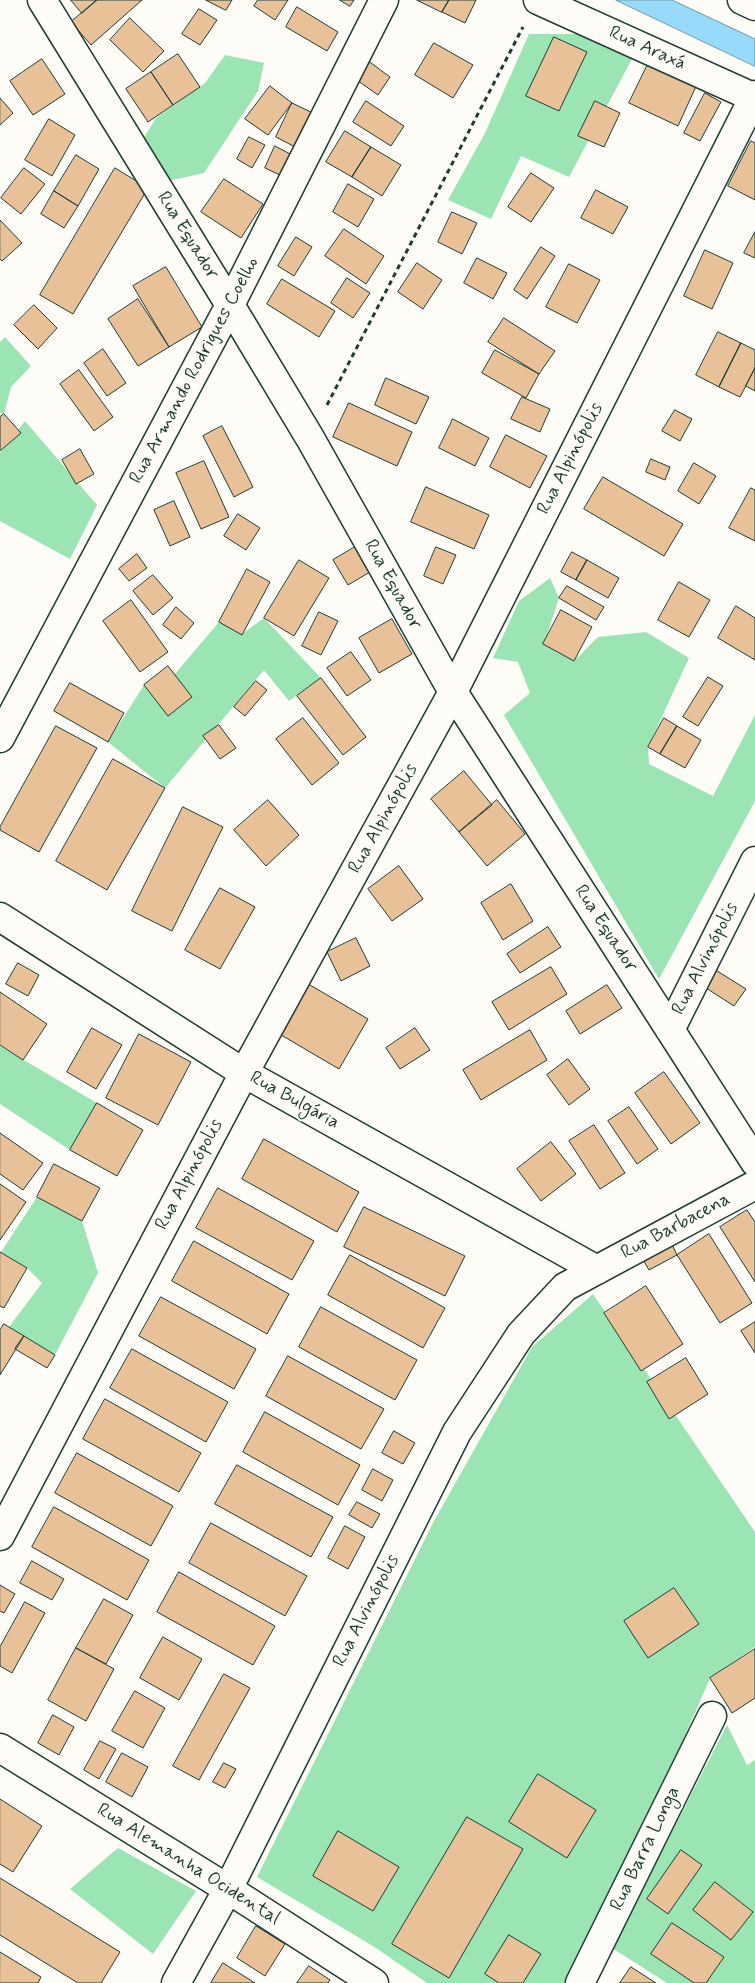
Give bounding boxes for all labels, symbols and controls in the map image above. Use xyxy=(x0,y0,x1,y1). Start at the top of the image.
street label: Rua Araxá xyxy=(605,22,689,76)
street label: Rua Equador xyxy=(151,188,223,284)
street label: Rua Armando Rodrigues Coelho xyxy=(126,254,264,488)
street label: Rua Alpinópolis xyxy=(533,399,609,519)
street label: Rua Equador xyxy=(358,536,426,634)
street label: Rua Alpinópolis xyxy=(344,760,424,878)
street label: Rua Equador xyxy=(568,881,642,977)
street label: Rua Alvinópolis xyxy=(668,899,744,1019)
street label: Rua Bulgária xyxy=(245,1067,343,1135)
street label: Rua Alpinópolis xyxy=(151,1116,229,1234)
street label: Rua Barbacena xyxy=(618,1189,734,1265)
street label: Rua Alvinópolis xyxy=(329,1551,405,1671)
street label: Rua Barra Longa xyxy=(606,1783,686,1915)
street label: Rua Alemanha Ocidental xyxy=(92,1799,284,1931)

